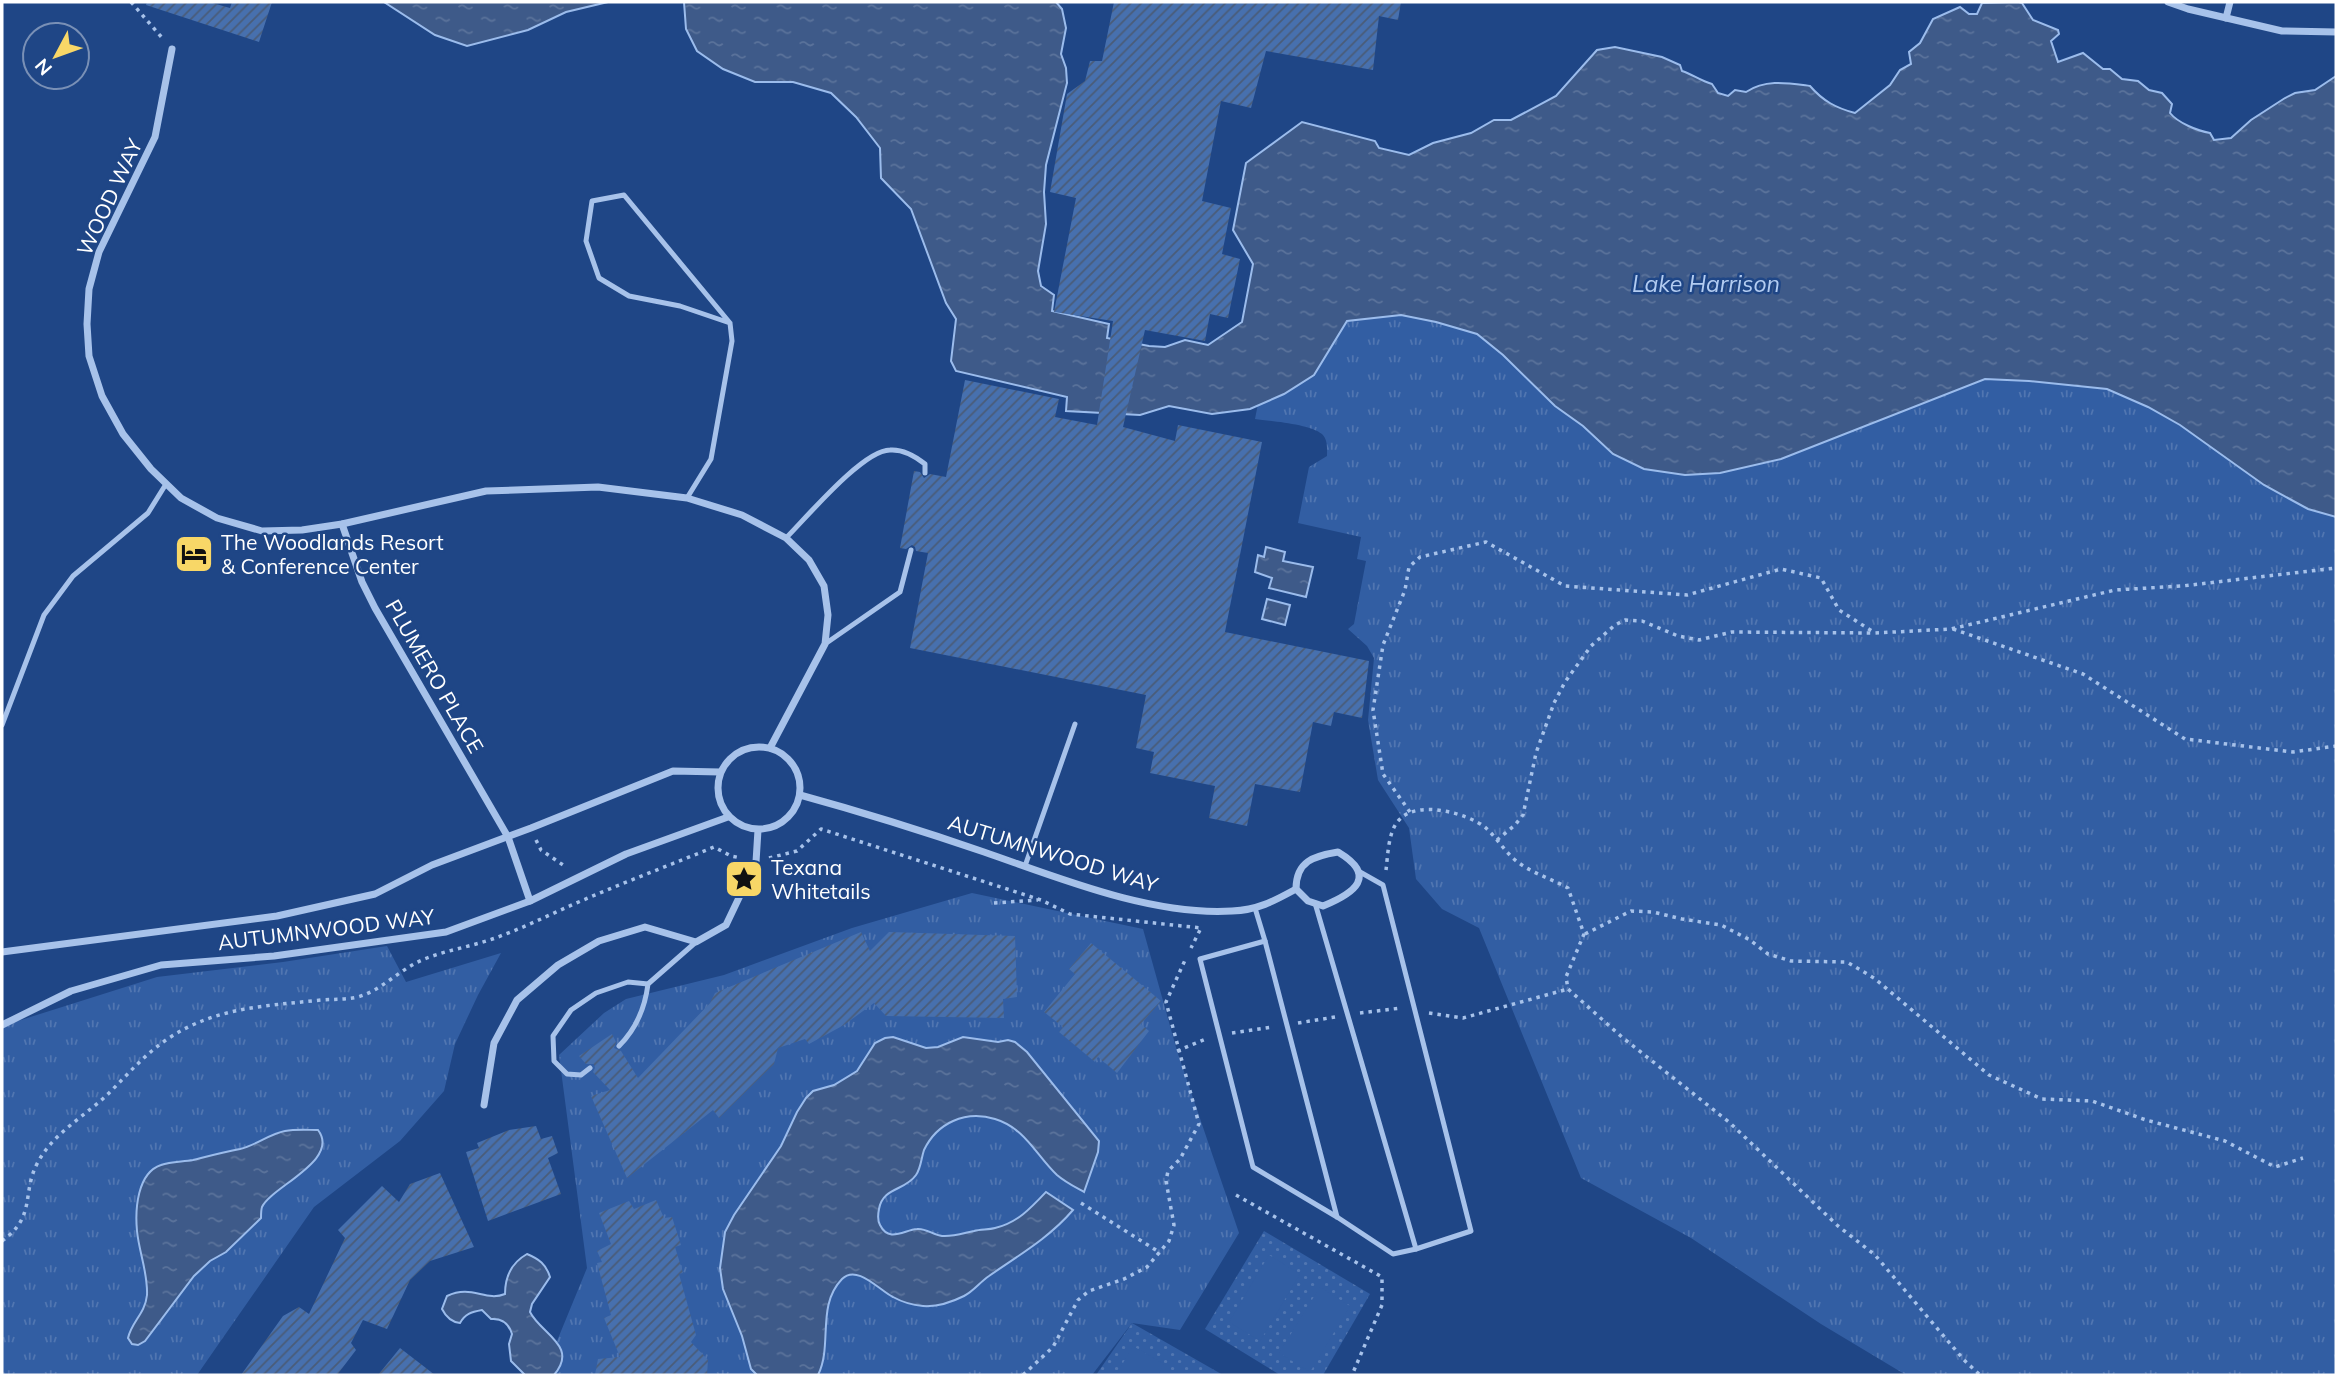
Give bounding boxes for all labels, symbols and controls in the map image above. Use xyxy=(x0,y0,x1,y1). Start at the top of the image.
north arrow xyxy=(21,21,91,91)
text: N xyxy=(29,54,57,80)
street label: WOOD WAY xyxy=(71,134,147,259)
water label: Lake Harrison xyxy=(1632,269,1780,298)
place label: The Woodlands Resort & Conference Center xyxy=(221,529,444,579)
hotel icon: The Woodlands Resort & Conference Center xyxy=(173,533,215,575)
street label: PLUMERO PLACE xyxy=(380,595,490,757)
street label: AUTUMNWOOD WAY xyxy=(945,809,1161,897)
place label: Texana Whitetails xyxy=(771,854,871,904)
place icon: Texana Whitetails xyxy=(723,858,765,900)
street label: AUTUMNWOOD WAY xyxy=(216,903,436,955)

